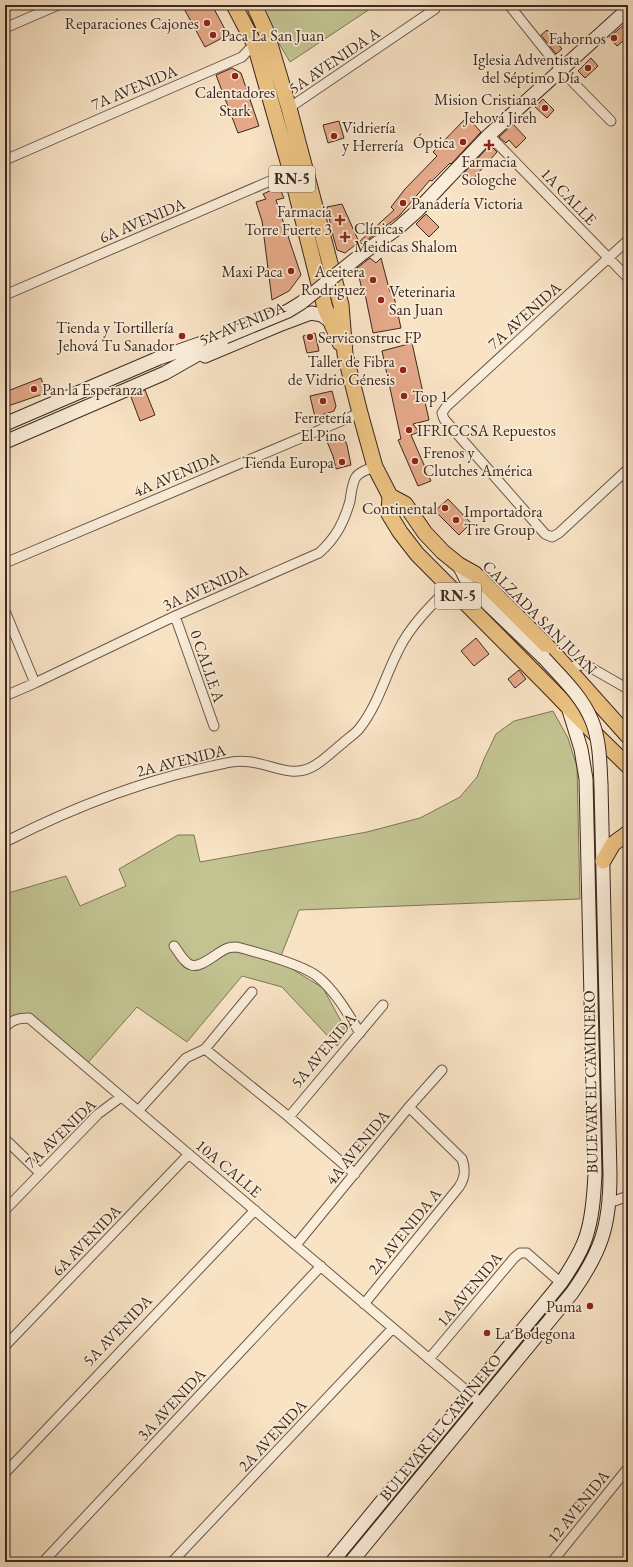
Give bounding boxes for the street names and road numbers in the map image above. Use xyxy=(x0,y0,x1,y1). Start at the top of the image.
street label: 5A AVENIDA A xyxy=(285,22,385,99)
street label: 7A AVENIDA xyxy=(88,60,181,115)
street label: 1A CALLE xyxy=(536,163,601,230)
road number: RN-5 xyxy=(269,166,315,192)
street label: 6A AVENIDA xyxy=(96,193,189,248)
street label: 7A AVENIDA xyxy=(483,276,566,354)
street label: 5A AVENIDA xyxy=(196,296,289,350)
street label: 4A AVENIDA xyxy=(130,447,223,502)
street label: CALZADA SAN JUAN xyxy=(478,556,602,679)
street label: 3A AVENIDA xyxy=(159,559,252,616)
road number: RN-5 xyxy=(435,583,481,609)
street label: 0 CALLE A xyxy=(185,627,230,706)
street label: 2A AVENIDA xyxy=(134,739,229,782)
street label: BULEVAR EL CAMINERO xyxy=(578,990,603,1174)
street label: 5A AVENIDA xyxy=(286,1008,361,1092)
street label: 7A AVENIDA xyxy=(20,1093,101,1173)
street label: 4A AVENIDA xyxy=(320,1105,395,1189)
street label: 10A CALLE xyxy=(191,1135,266,1202)
street label: 2A AVENIDA A xyxy=(363,1183,446,1279)
street label: 6A AVENIDA xyxy=(47,1200,126,1280)
street label: 1A AVENIDA xyxy=(432,1247,507,1331)
street label: 5A AVENIDA xyxy=(78,1290,157,1370)
street label: BULEVAR EL CAMINERO xyxy=(375,1350,506,1505)
street label: 3A AVENIDA xyxy=(133,1363,211,1445)
street label: 2A AVENIDA xyxy=(234,1394,312,1476)
street label: 12 AVENIDA xyxy=(543,1465,615,1547)

